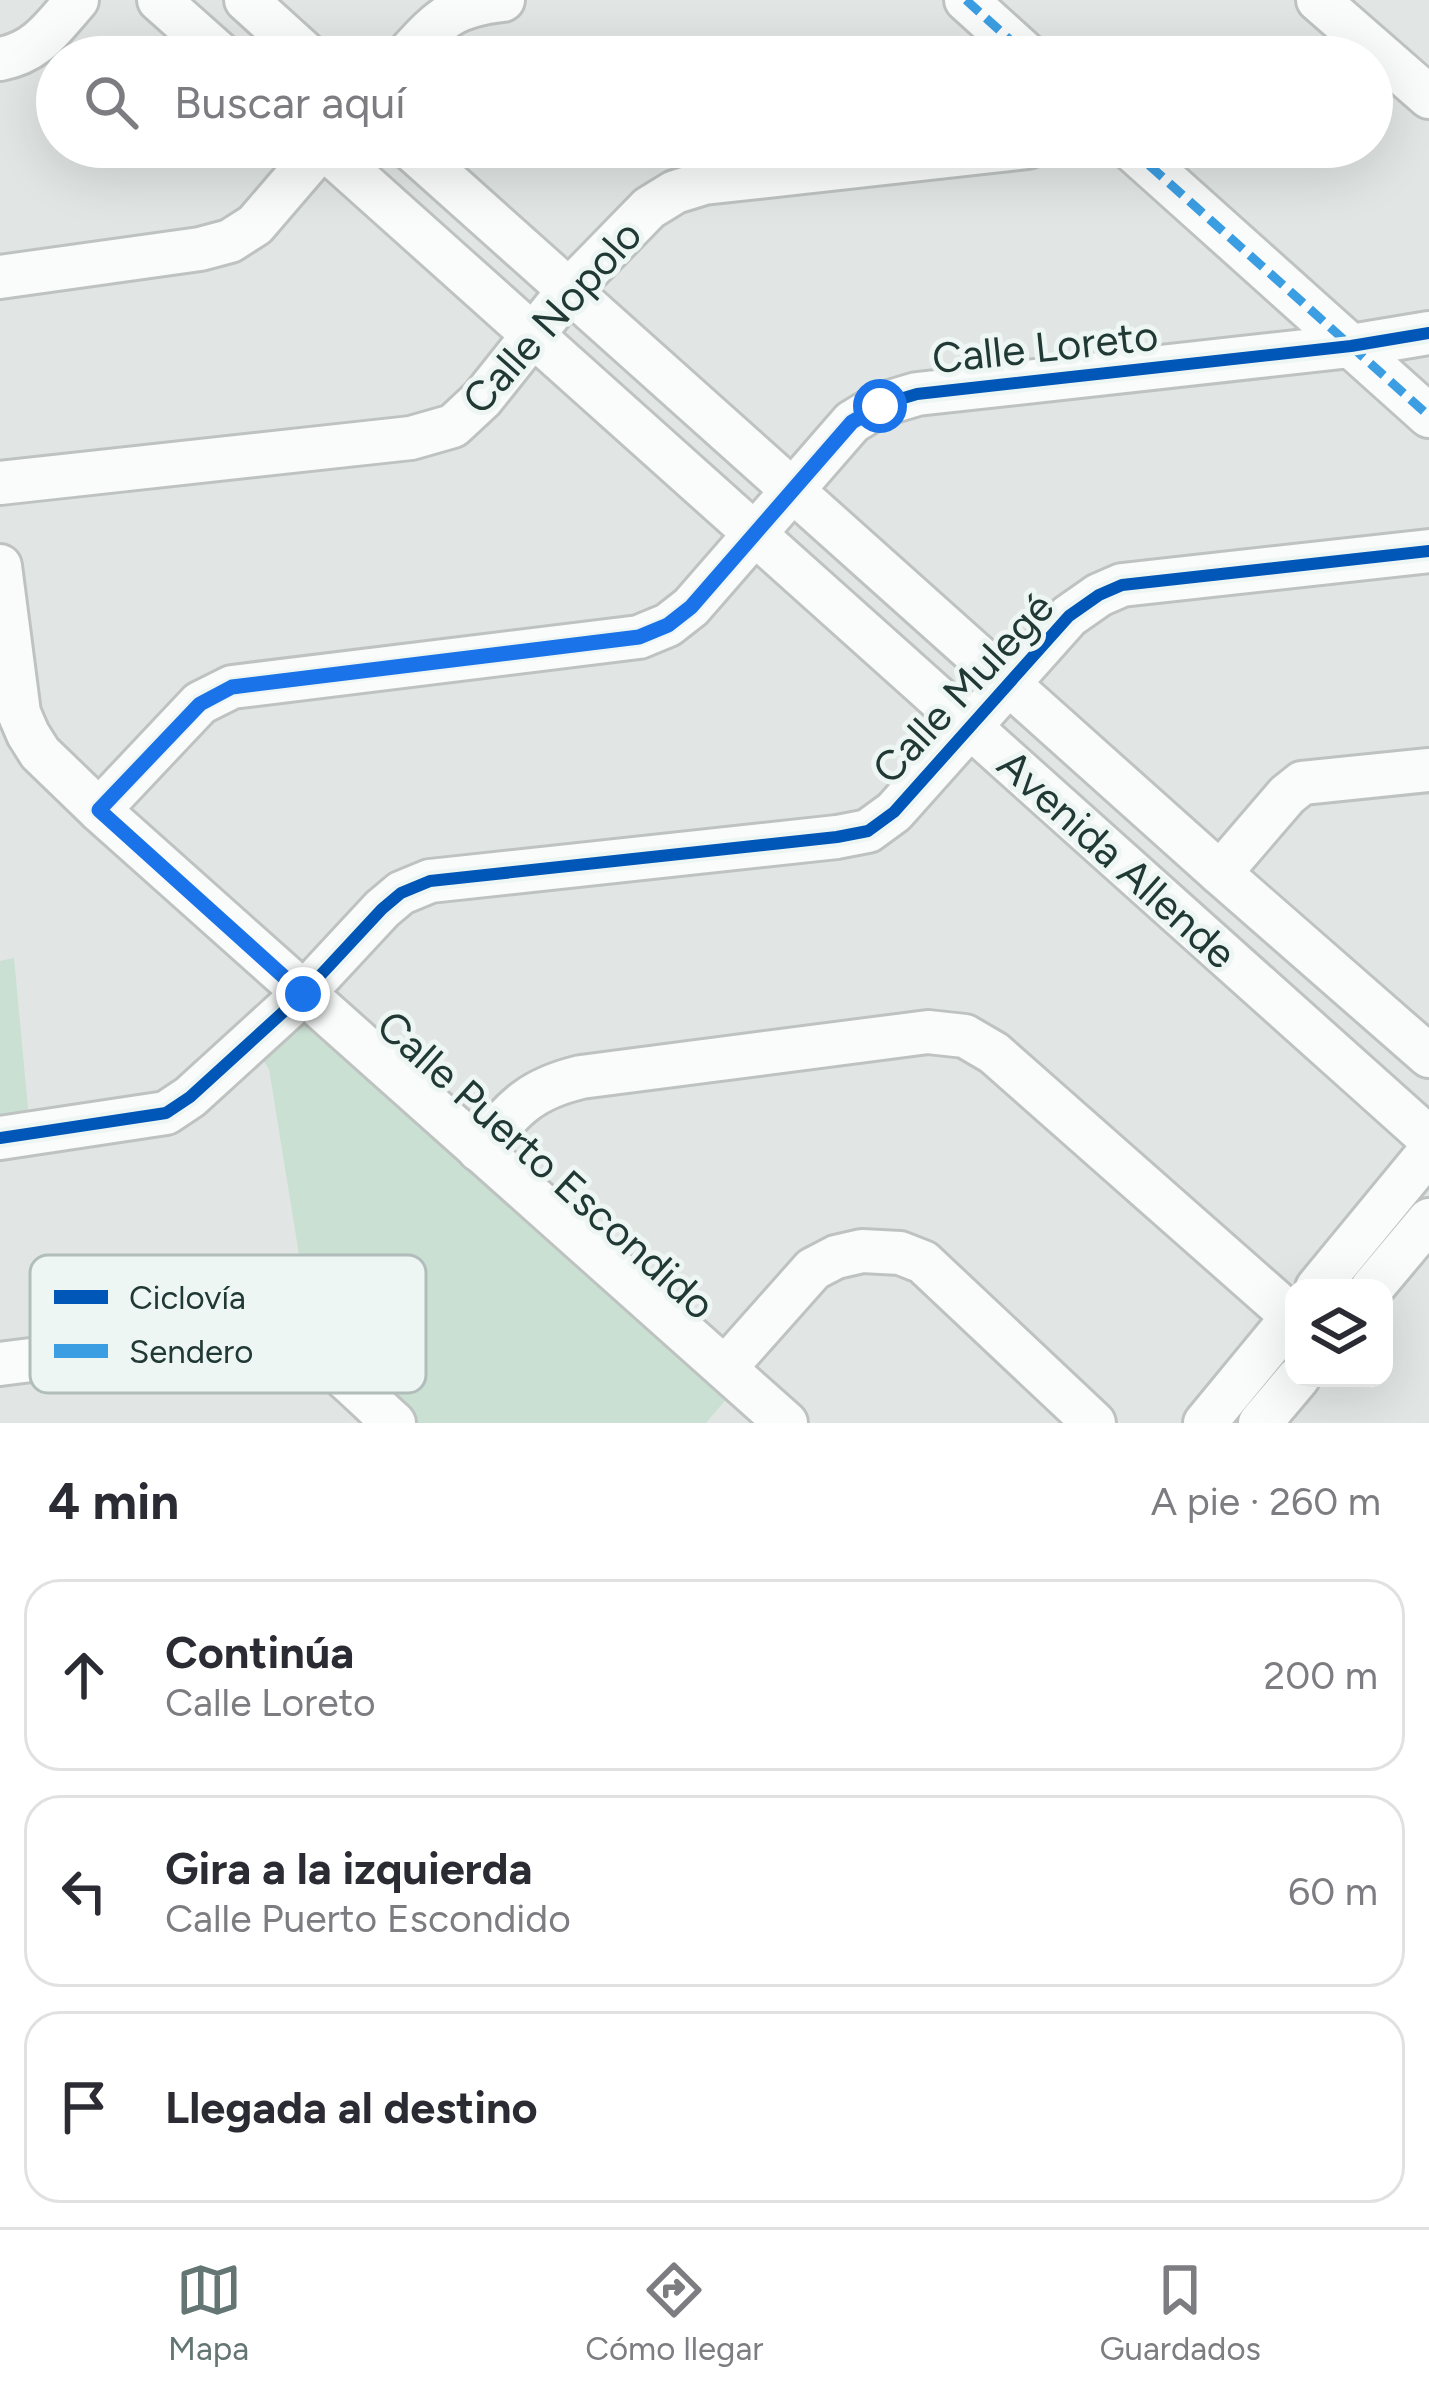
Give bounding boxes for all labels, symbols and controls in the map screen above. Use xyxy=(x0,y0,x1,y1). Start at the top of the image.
search box xyxy=(36,36,1393,168)
icon: search xyxy=(78,69,144,135)
text: Buscar aquí xyxy=(174,75,406,129)
street label: Calle Nopolo xyxy=(452,210,652,424)
street label: Calle Loreto xyxy=(929,310,1161,384)
route start xyxy=(853,379,907,433)
street label: Calle Mulegé xyxy=(862,582,1064,794)
street label: Avenida Allende xyxy=(987,739,1247,979)
route end xyxy=(276,967,330,1021)
street label: Calle Puerto Escondido xyxy=(367,1000,725,1330)
legend xyxy=(30,1255,426,1393)
text: Ciclovía xyxy=(129,1278,246,1317)
map controls xyxy=(1285,1279,1393,1387)
button: layers xyxy=(1285,1279,1393,1387)
text: Sendero xyxy=(129,1332,253,1371)
text: 4 min xyxy=(48,1471,179,1532)
text: A pie · 260 m xyxy=(1151,1478,1381,1525)
text: Continúa xyxy=(165,1625,354,1679)
icon: ahead xyxy=(51,1642,117,1708)
text: 200 m xyxy=(1263,1652,1378,1699)
text: Calle Loreto xyxy=(165,1679,376,1726)
text: Gira a la izquierda xyxy=(165,1841,532,1895)
icon: left xyxy=(51,1858,117,1924)
text: 60 m xyxy=(1288,1868,1378,1915)
text: Calle Puerto Escondido xyxy=(165,1895,571,1942)
icon: arrive xyxy=(51,2074,117,2140)
text: Llegada al destino xyxy=(165,2080,538,2134)
tab: Mapa xyxy=(168,2257,249,2368)
tab: Cómo llegar xyxy=(585,2257,763,2368)
tab: Guardados xyxy=(1099,2257,1261,2368)

